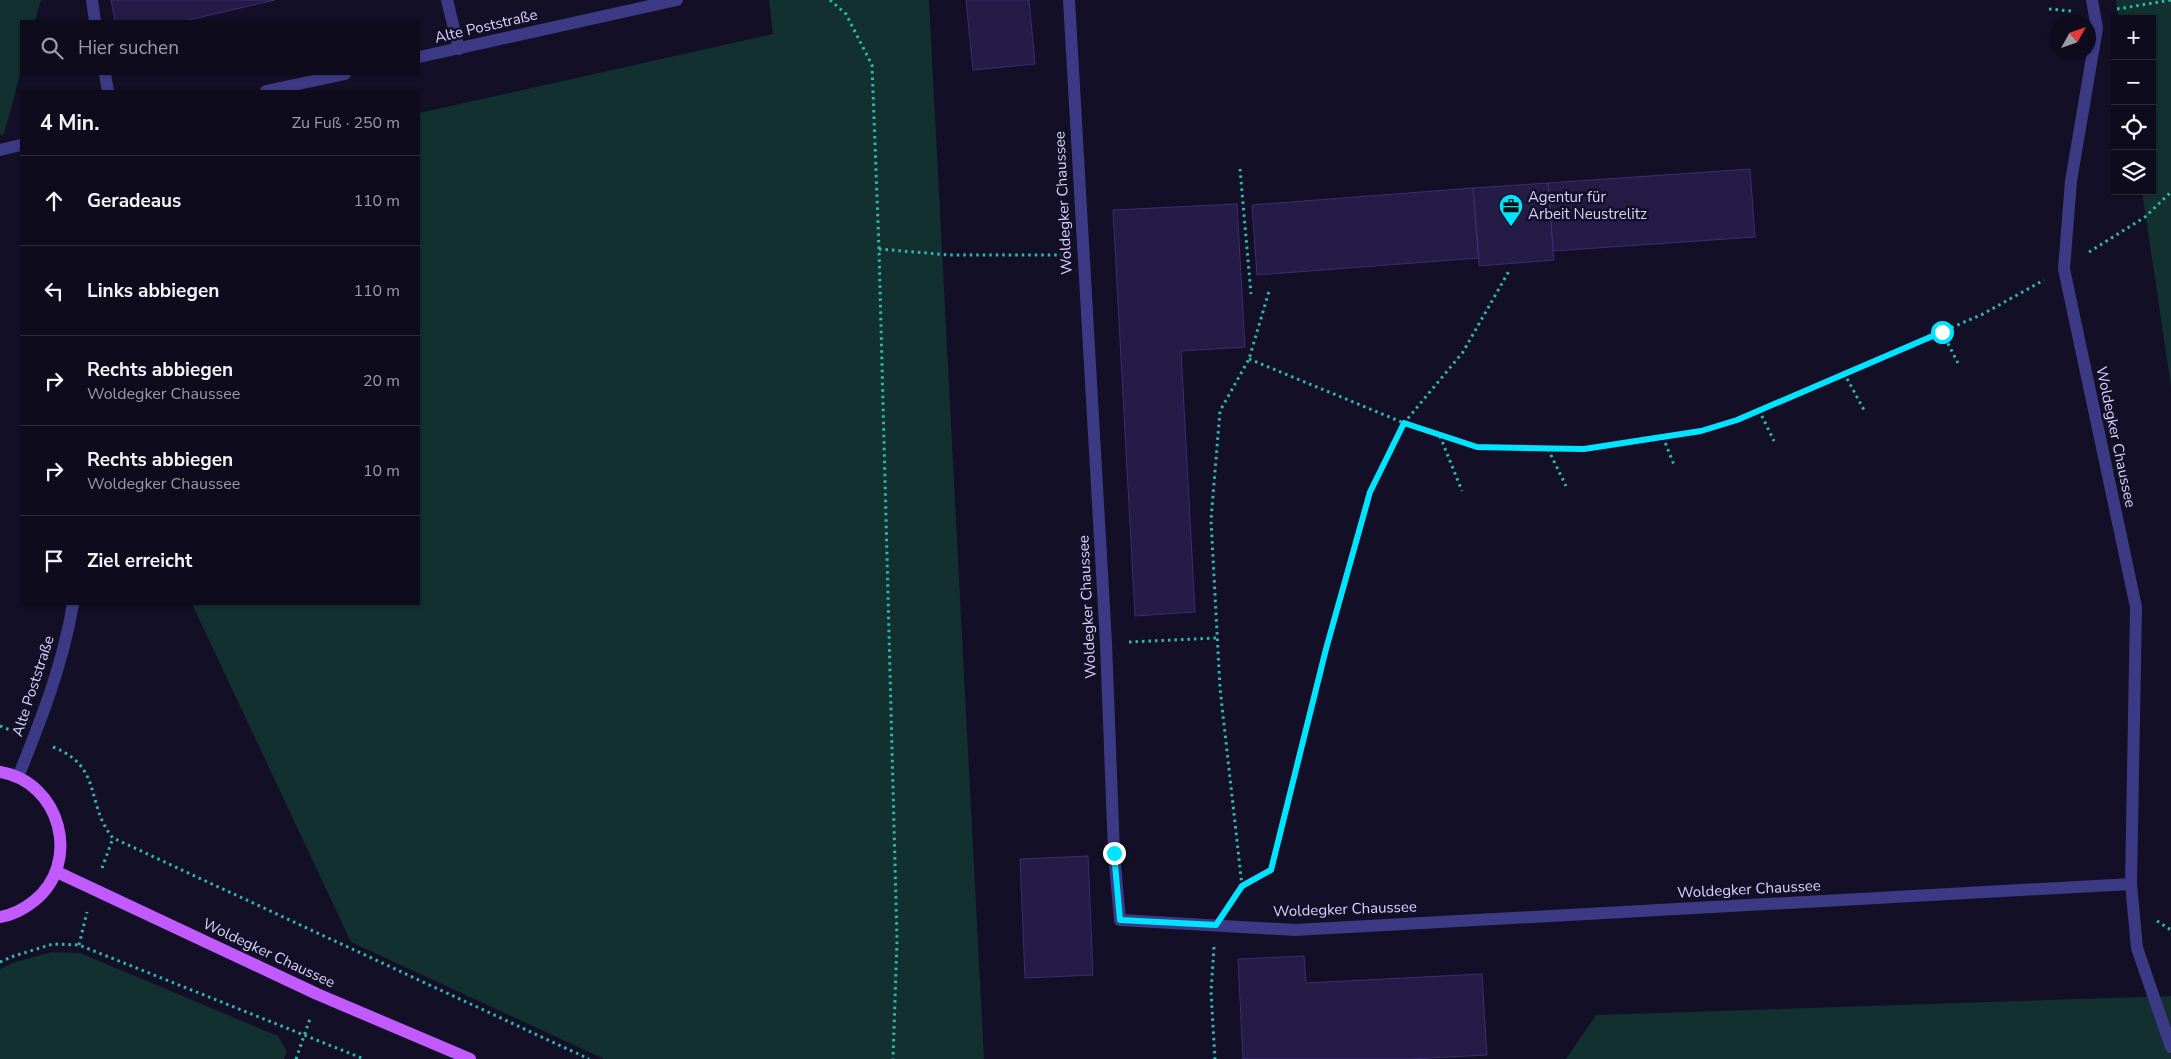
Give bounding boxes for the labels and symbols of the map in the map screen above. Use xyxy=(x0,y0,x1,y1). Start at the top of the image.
street label: Alte Poststraße xyxy=(433,4,539,48)
north arrow xyxy=(2051,15,2096,60)
street label: Woldegker Chaussee xyxy=(1049,131,1077,275)
place label: Agentur für Arbeit Neustrelitz xyxy=(1528,187,1647,224)
office icon: Agentur für Arbeit Neustrelitz xyxy=(1498,193,1524,227)
route start xyxy=(1931,321,1954,344)
street label: Woldegker Chaussee xyxy=(2091,365,2141,509)
street label: Woldegker Chaussee xyxy=(1073,535,1101,679)
street label: Alte Poststraße xyxy=(7,633,59,739)
route end xyxy=(1103,842,1126,865)
street label: Woldegker Chaussee xyxy=(1677,875,1821,903)
street label: Woldegker Chaussee xyxy=(1273,896,1417,922)
street label: Woldegker Chaussee xyxy=(200,914,338,992)

